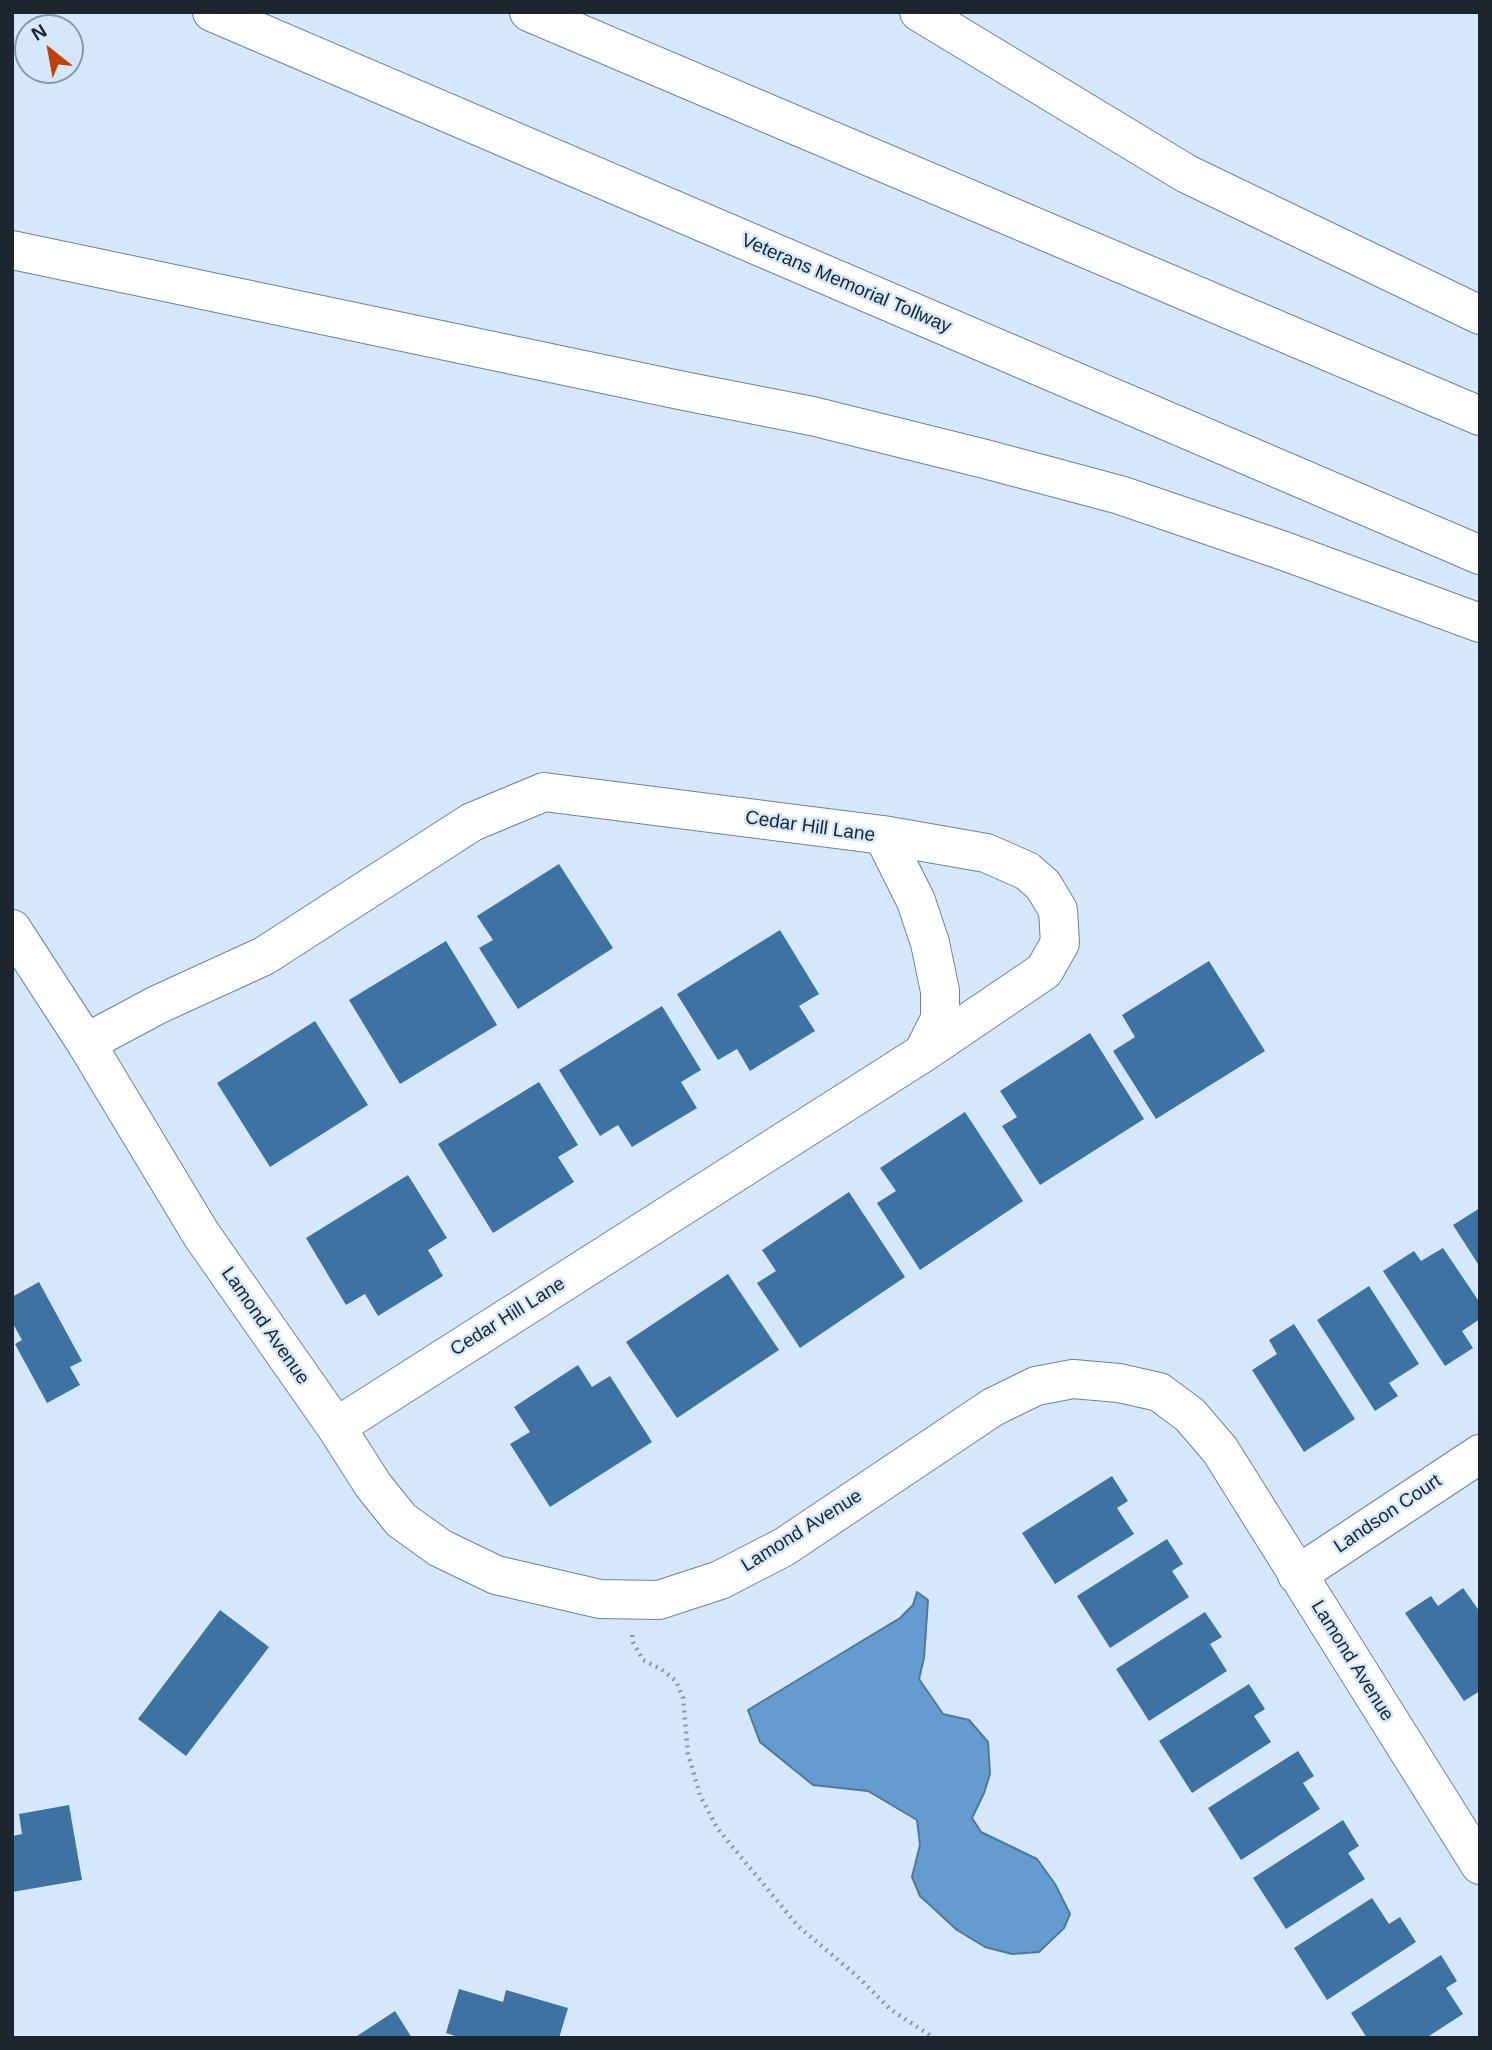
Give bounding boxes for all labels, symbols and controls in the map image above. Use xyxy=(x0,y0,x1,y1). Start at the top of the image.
north arrow xyxy=(14,14,84,84)
text: N xyxy=(28,20,50,45)
street label: Veterans Memorial Tollway xyxy=(738,229,954,339)
street label: Cedar Hill Lane xyxy=(744,807,876,847)
street label: Lamond Avenue xyxy=(216,1263,314,1389)
street label: Cedar Hill Lane xyxy=(446,1273,570,1361)
street label: Landson Court xyxy=(1330,1470,1446,1558)
street label: Lamond Avenue xyxy=(737,1485,867,1577)
street label: Lamond Avenue xyxy=(1306,1596,1398,1726)

